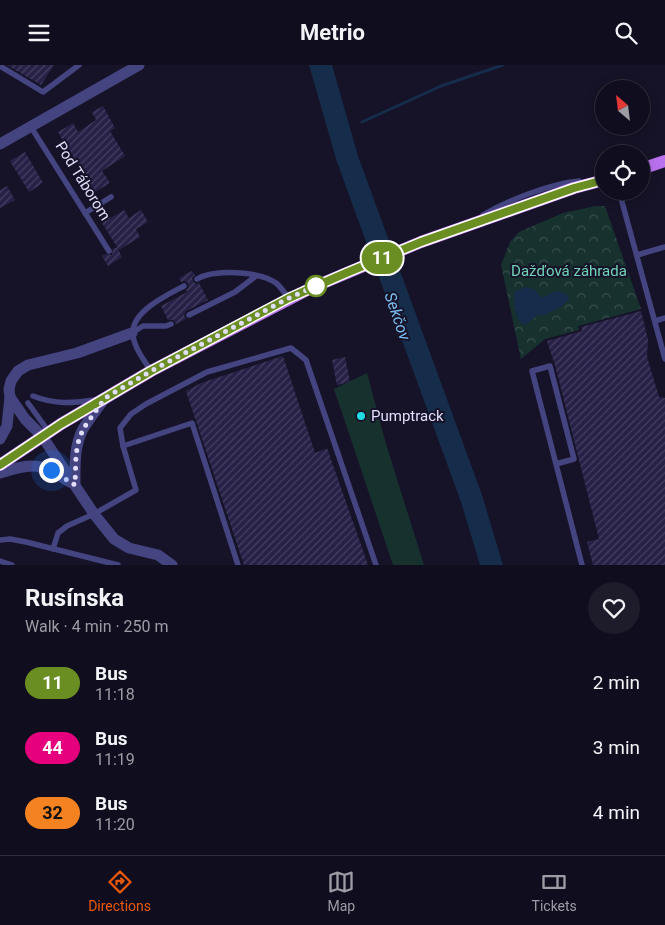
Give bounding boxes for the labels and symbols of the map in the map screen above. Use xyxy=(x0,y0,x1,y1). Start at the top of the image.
north arrow xyxy=(595,80,650,135)
street label: Pod Táborom xyxy=(52,138,114,224)
line badge: 11 xyxy=(360,242,404,274)
park label: Dažďová záhrada xyxy=(511,262,627,280)
unlabelled marker xyxy=(305,275,327,297)
water label: Sekčov xyxy=(380,290,415,343)
place label: Pumptrack xyxy=(371,407,444,425)
marker: Pumptrack xyxy=(355,410,367,422)
your location xyxy=(39,458,64,483)

